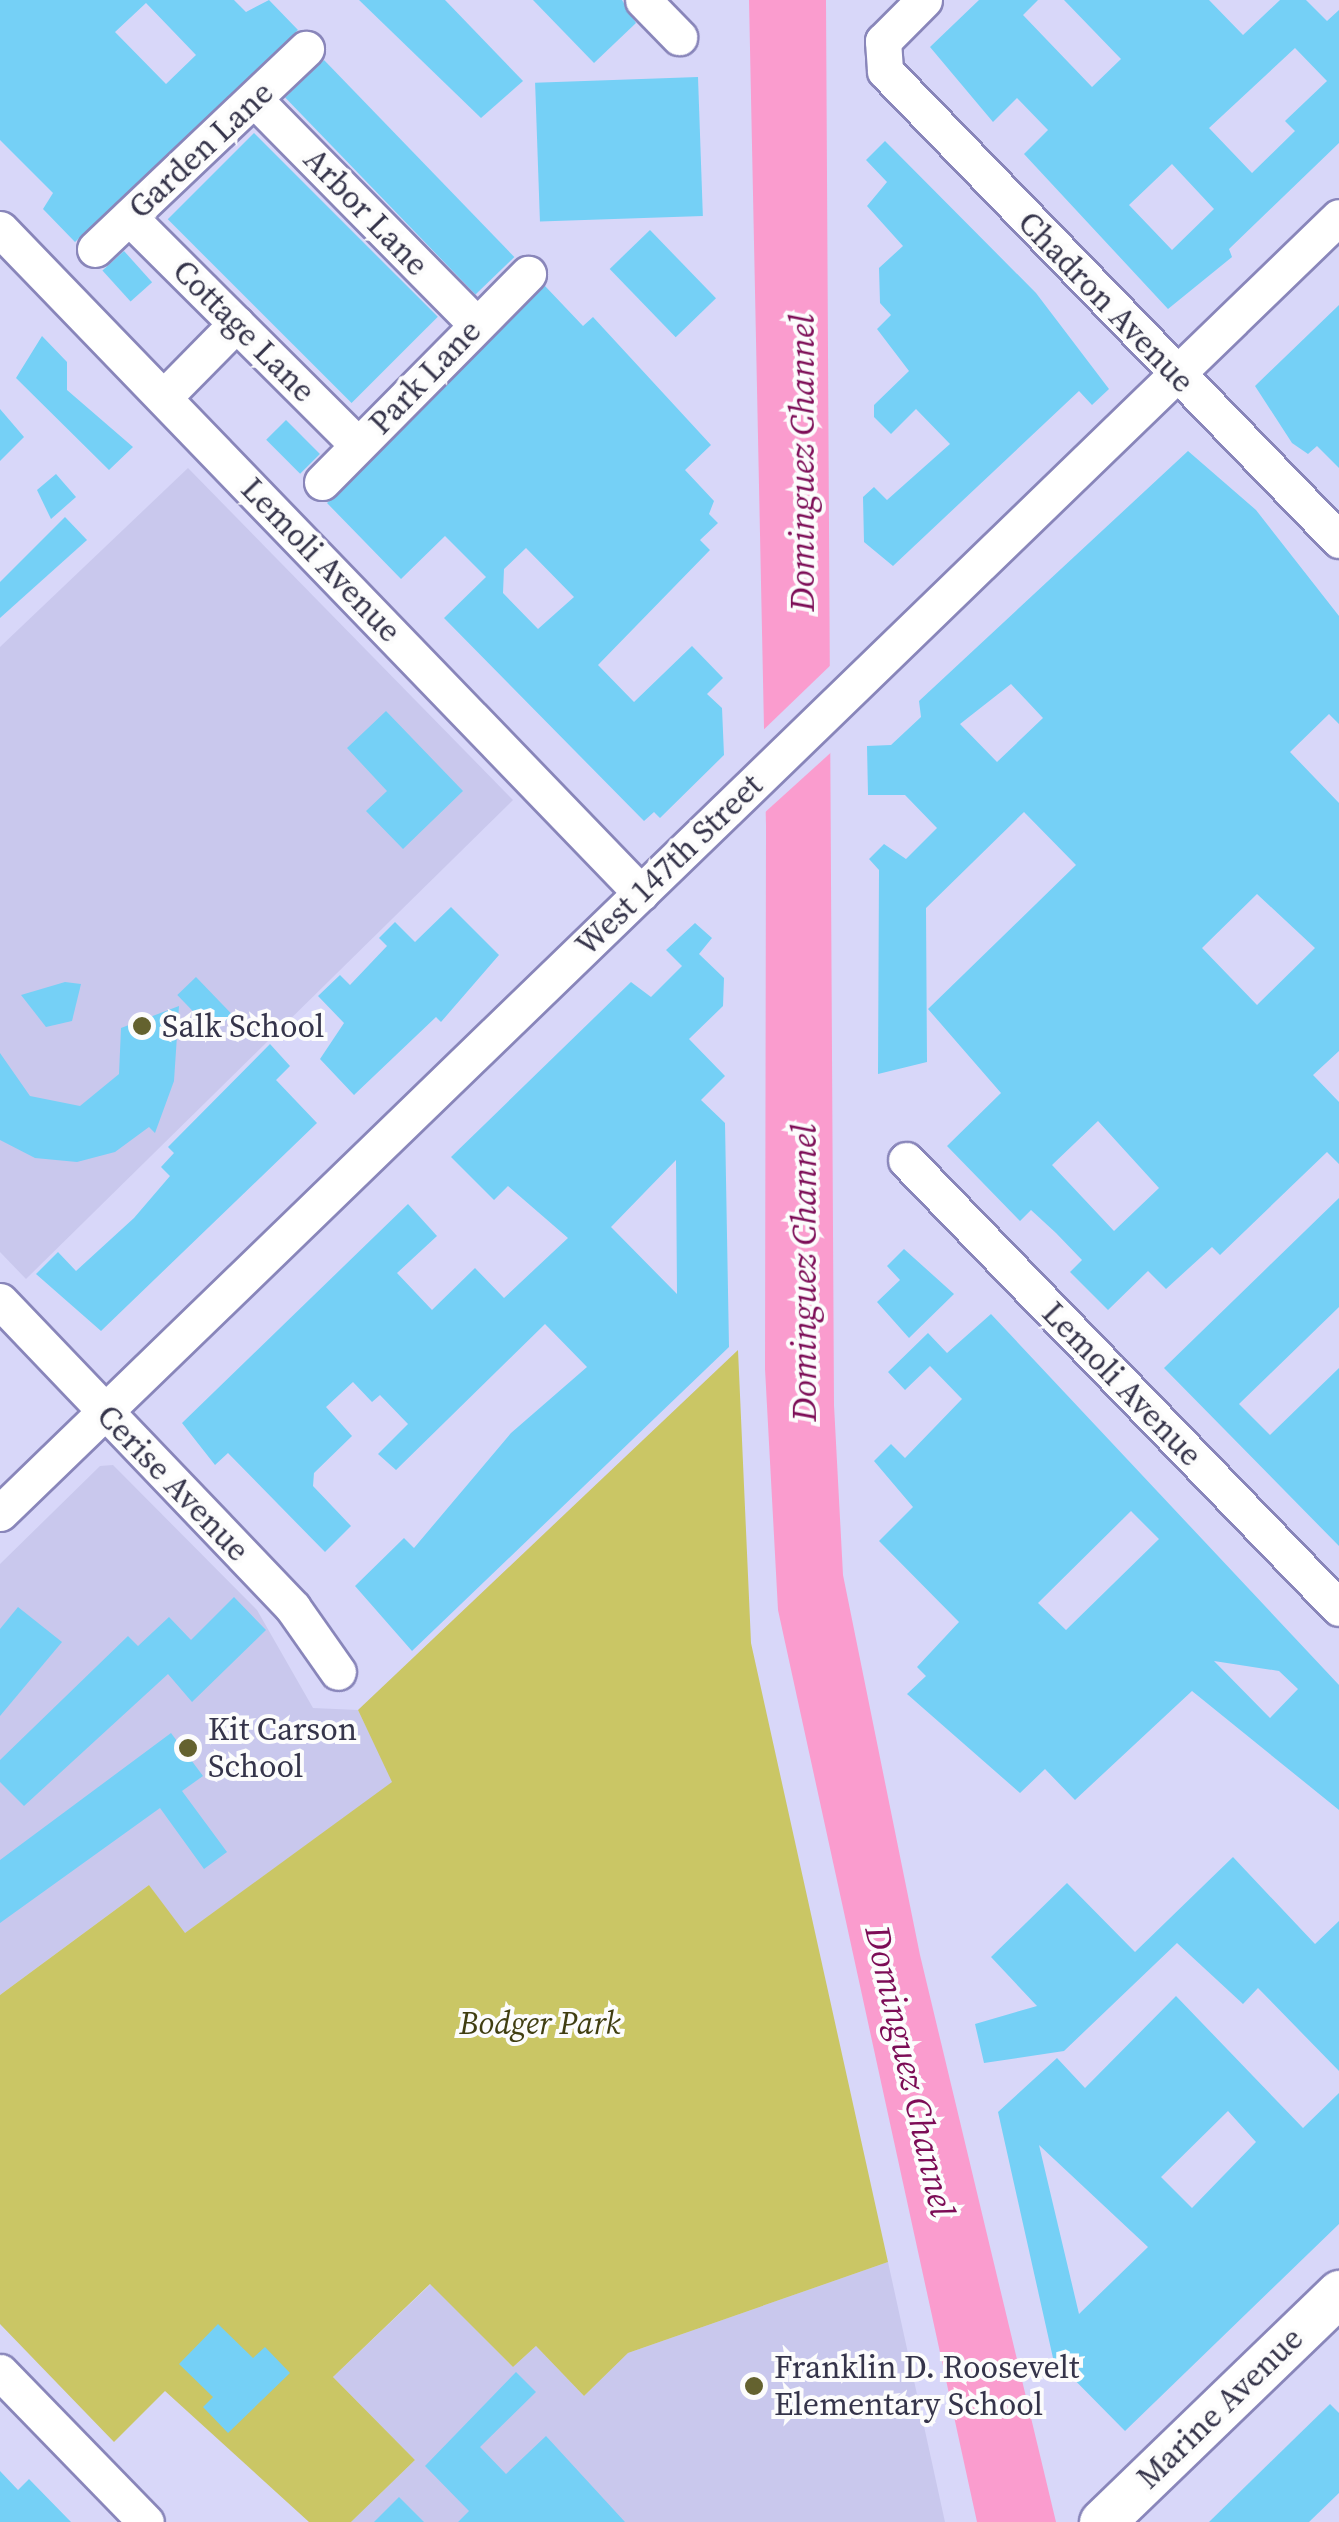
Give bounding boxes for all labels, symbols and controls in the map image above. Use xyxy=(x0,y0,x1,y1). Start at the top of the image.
street label: Garden Lane xyxy=(121,73,281,227)
street label: Arbor Lane xyxy=(296,140,436,284)
street label: Chadron Avenue xyxy=(1010,204,1202,400)
street label: Cottage Lane xyxy=(165,252,323,410)
street label: Park Lane xyxy=(361,312,489,442)
water label: Dominguez Channel xyxy=(781,314,823,612)
street label: Lemoli Avenue xyxy=(233,470,409,650)
street label: West 147th Street xyxy=(568,766,770,964)
place label: Salk School xyxy=(162,1007,324,1045)
marker: Salk School xyxy=(131,1015,153,1037)
water label: Dominguez Channel xyxy=(783,1124,825,1422)
street label: Lemoli Avenue xyxy=(1034,1294,1210,1474)
street label: Cerise Avenue xyxy=(89,1397,257,1569)
place label: Kit Carson School xyxy=(208,1711,357,1786)
marker: Kit Carson School xyxy=(177,1737,199,1759)
water label: Dominguez Channel xyxy=(856,1921,964,2221)
park label: Bodger Park xyxy=(459,2004,621,2042)
street label: Marine Avenue xyxy=(1129,2319,1311,2497)
place label: Franklin D. Roosevelt Elementary School xyxy=(774,2349,1079,2424)
marker: Franklin D. Roosevelt Elementary School xyxy=(743,2375,765,2397)

